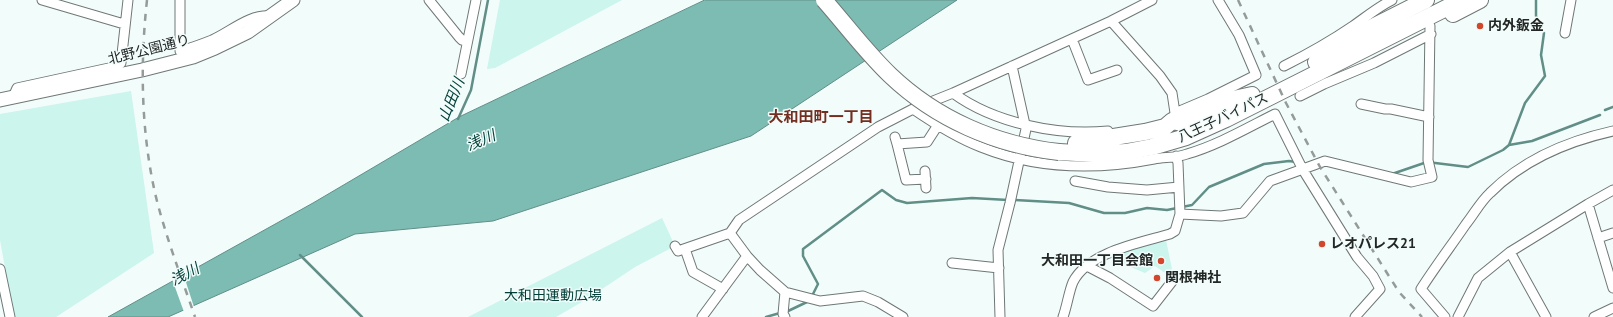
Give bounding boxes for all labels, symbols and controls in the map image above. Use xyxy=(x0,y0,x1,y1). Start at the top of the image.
place label: 内外鈑金 xyxy=(1488,18,1544,34)
marker: 内外鈑金 xyxy=(1475,21,1485,31)
street label: 北野公園通り xyxy=(106,32,192,68)
water label: 山田川 xyxy=(435,76,469,124)
street label: 八王子バイパス xyxy=(1175,90,1271,146)
district label: 大和田町一丁目 xyxy=(769,109,873,127)
water label: 浅川 xyxy=(464,127,498,155)
place label: レオパレス21 xyxy=(1330,236,1416,252)
marker: レオパレス21 xyxy=(1317,239,1327,249)
place label: 大和田一丁目会館 xyxy=(1041,253,1153,269)
marker: 大和田一丁目会館 xyxy=(1156,256,1166,266)
water label: 浅川 xyxy=(168,260,202,290)
place label: 関根神社 xyxy=(1165,270,1221,286)
marker: 関根神社 xyxy=(1152,273,1162,283)
park label: 大和田運動広場 xyxy=(504,288,602,304)

